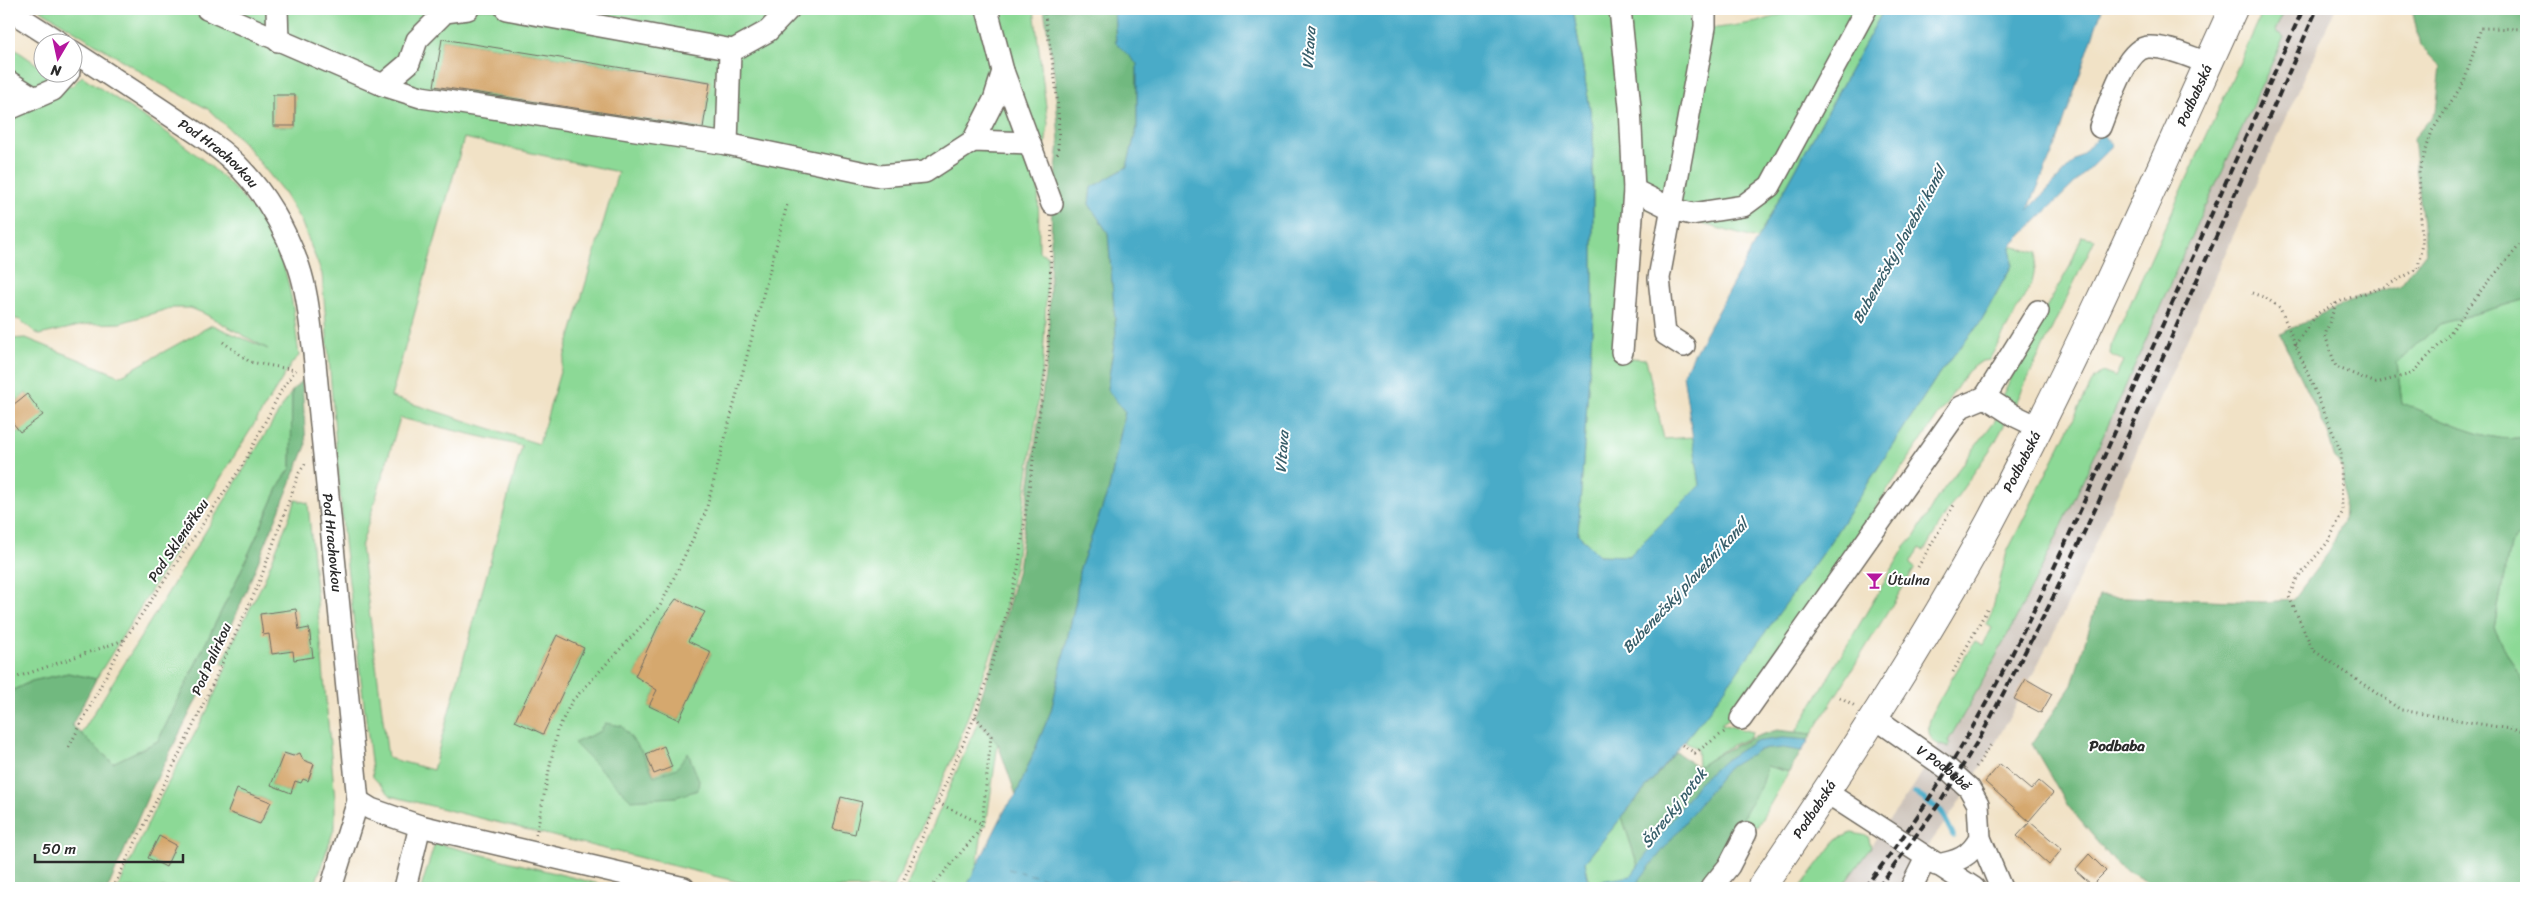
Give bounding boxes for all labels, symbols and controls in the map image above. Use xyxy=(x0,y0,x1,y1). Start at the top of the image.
water label: Vltava xyxy=(1295,24,1324,70)
north arrow xyxy=(32,32,82,82)
text: N xyxy=(49,57,64,84)
street label: Podbabská xyxy=(2170,60,2219,131)
street label: Pod Hrachovkou xyxy=(173,112,265,194)
water label: Bubenečský plavební kanál xyxy=(1845,158,1955,328)
street label: Podbabská xyxy=(1996,427,2048,497)
water label: Vltava xyxy=(1268,428,1297,474)
street label: Pod Hrachovkou xyxy=(315,492,349,594)
street label: Pod Sklenářkou xyxy=(141,493,216,587)
water label: Bubenečský plavební kanál xyxy=(1615,510,1757,659)
place label: Útulna xyxy=(1888,568,1930,593)
bar icon: Útulna xyxy=(1864,570,1884,590)
street label: Pod Palírkou xyxy=(184,618,239,700)
district label: Podbaba xyxy=(2089,733,2145,759)
street label: V Podbabě xyxy=(1911,739,1977,798)
water label: Šárecký potok xyxy=(1634,762,1714,854)
street label: Podbabská xyxy=(1786,775,1843,844)
scale bar xyxy=(35,832,182,864)
text: 50 m xyxy=(42,836,77,862)

